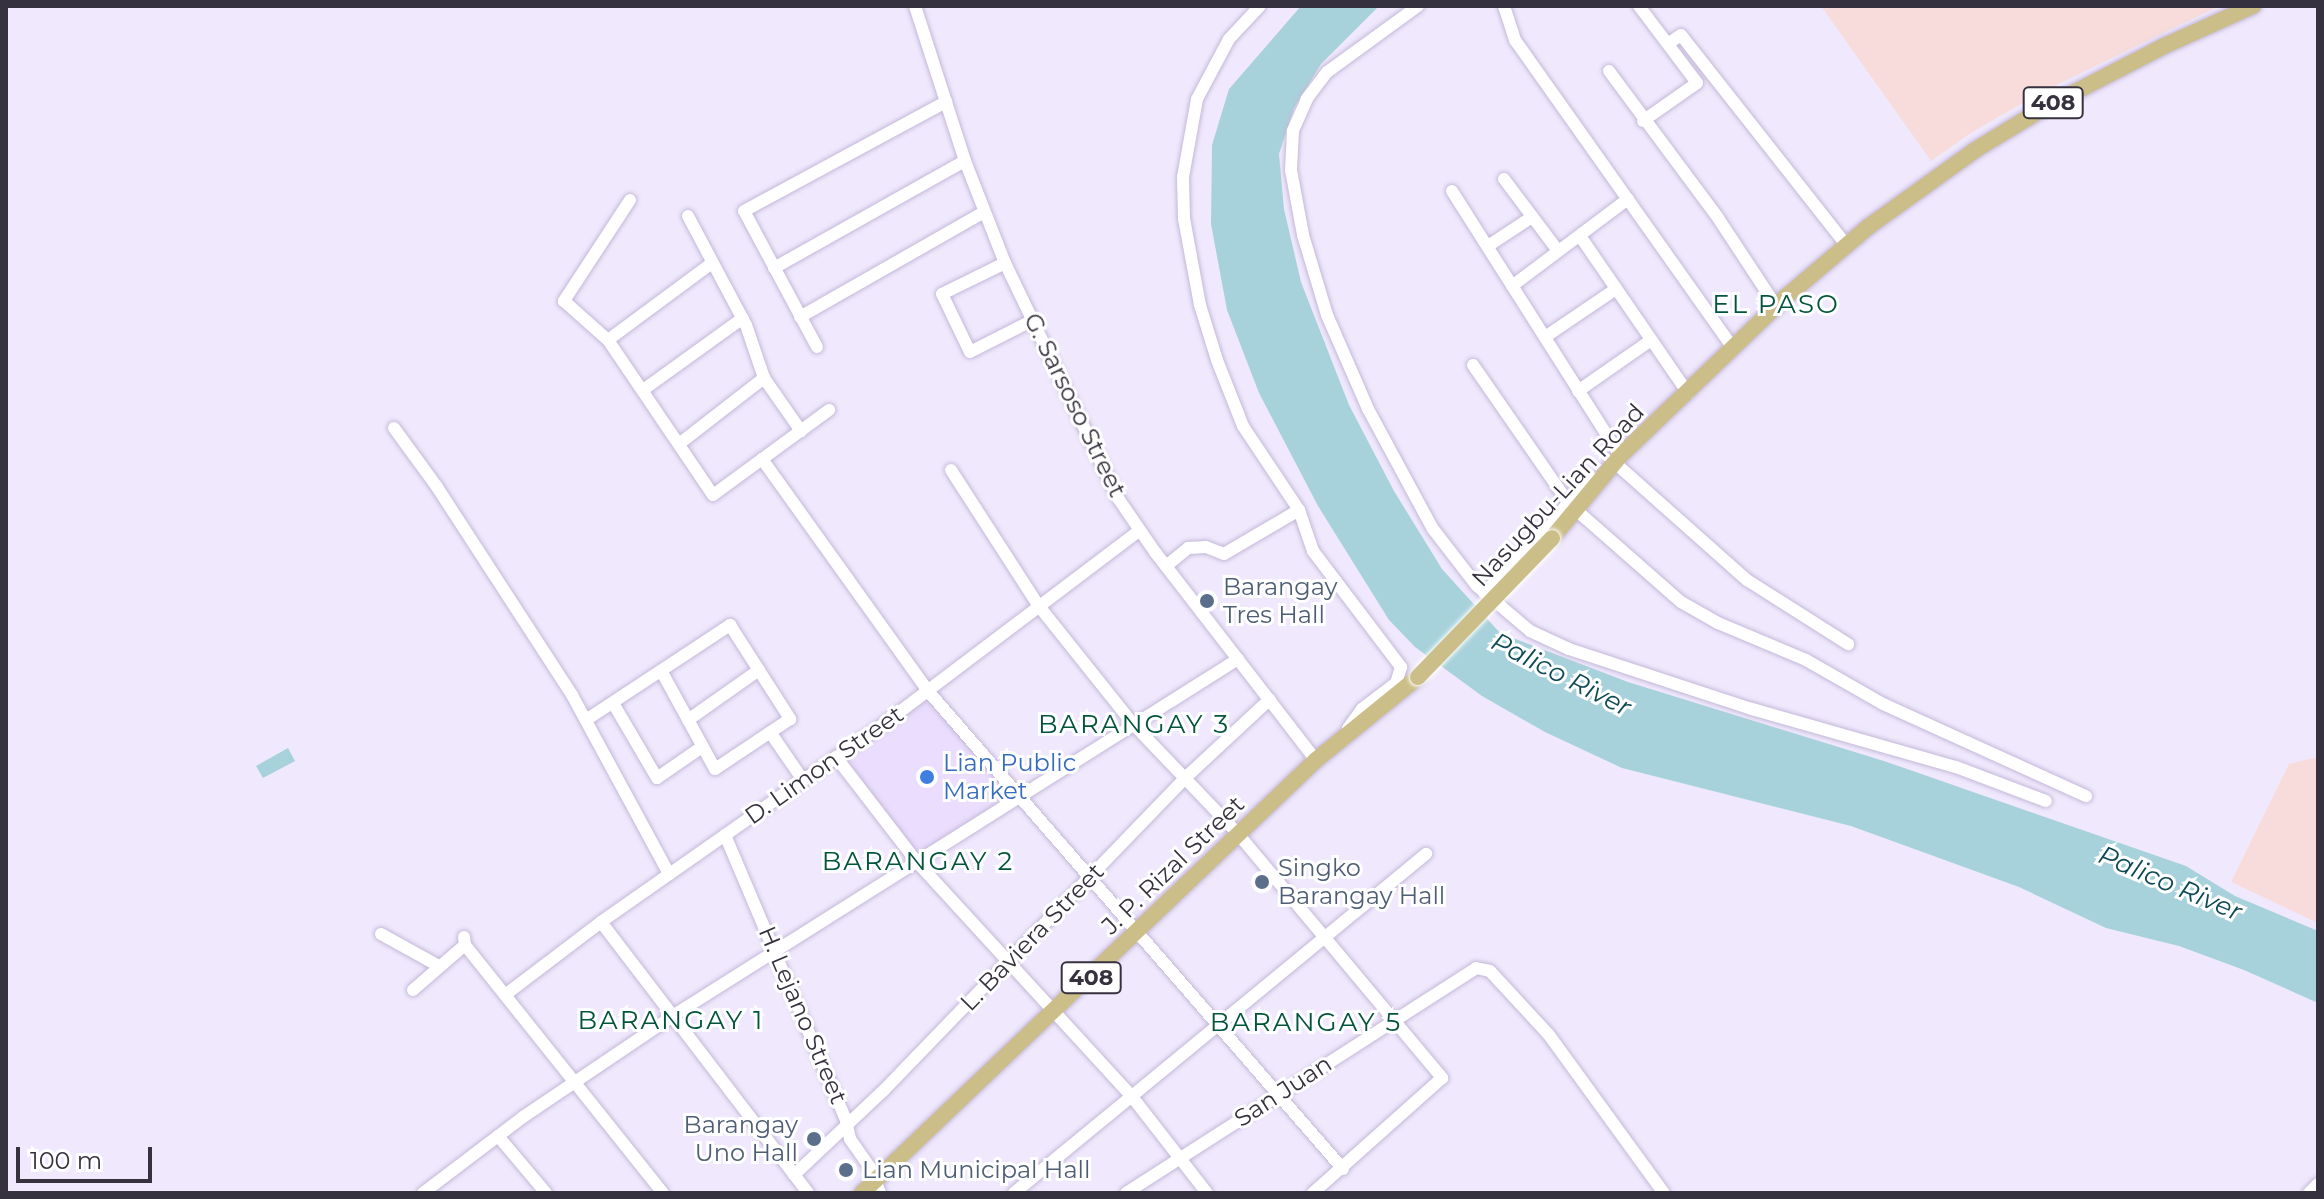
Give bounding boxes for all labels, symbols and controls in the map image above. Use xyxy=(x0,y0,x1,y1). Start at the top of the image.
road number: 408 xyxy=(2021,85,2085,121)
district label: EL PASO xyxy=(1712,289,1840,321)
street label: G. Sarsoso Street xyxy=(1018,308,1132,502)
street label: Nasugbu-Lian Road xyxy=(1466,398,1650,592)
place label: Barangay Tres Hall xyxy=(1223,573,1337,629)
marker: Barangay Tres Hall xyxy=(1198,592,1216,610)
water label: Palico River xyxy=(1486,626,1636,724)
street label: D. Limon Street xyxy=(739,700,909,830)
district label: BARANGAY 3 xyxy=(1038,709,1230,741)
place label: Lian Public Market xyxy=(943,749,1076,805)
marker: Lian Public Market xyxy=(918,768,936,786)
street label: J. P. Rizal Street xyxy=(1096,790,1250,940)
water label: Palico River xyxy=(2093,840,2247,928)
district label: BARANGAY 2 xyxy=(822,846,1014,878)
place label: Singko Barangay Hall xyxy=(1278,854,1445,910)
street label: L. Baviera Street xyxy=(954,857,1110,1017)
marker: Singko Barangay Hall xyxy=(1253,873,1271,891)
street label: H. Lejano Street xyxy=(753,922,853,1108)
road number: 408 xyxy=(1059,960,1123,996)
district label: BARANGAY 1 xyxy=(578,1005,764,1037)
district label: BARANGAY 5 xyxy=(1210,1007,1402,1039)
street label: San Juan xyxy=(1229,1049,1337,1133)
place label: Barangay Uno Hall xyxy=(684,1111,798,1167)
marker: Barangay Uno Hall xyxy=(805,1130,823,1148)
scale bar xyxy=(20,1131,156,1181)
text: 100 m xyxy=(30,1146,102,1175)
place label: Lian Municipal Hall xyxy=(862,1156,1090,1184)
marker: Lian Municipal Hall xyxy=(837,1161,855,1179)

